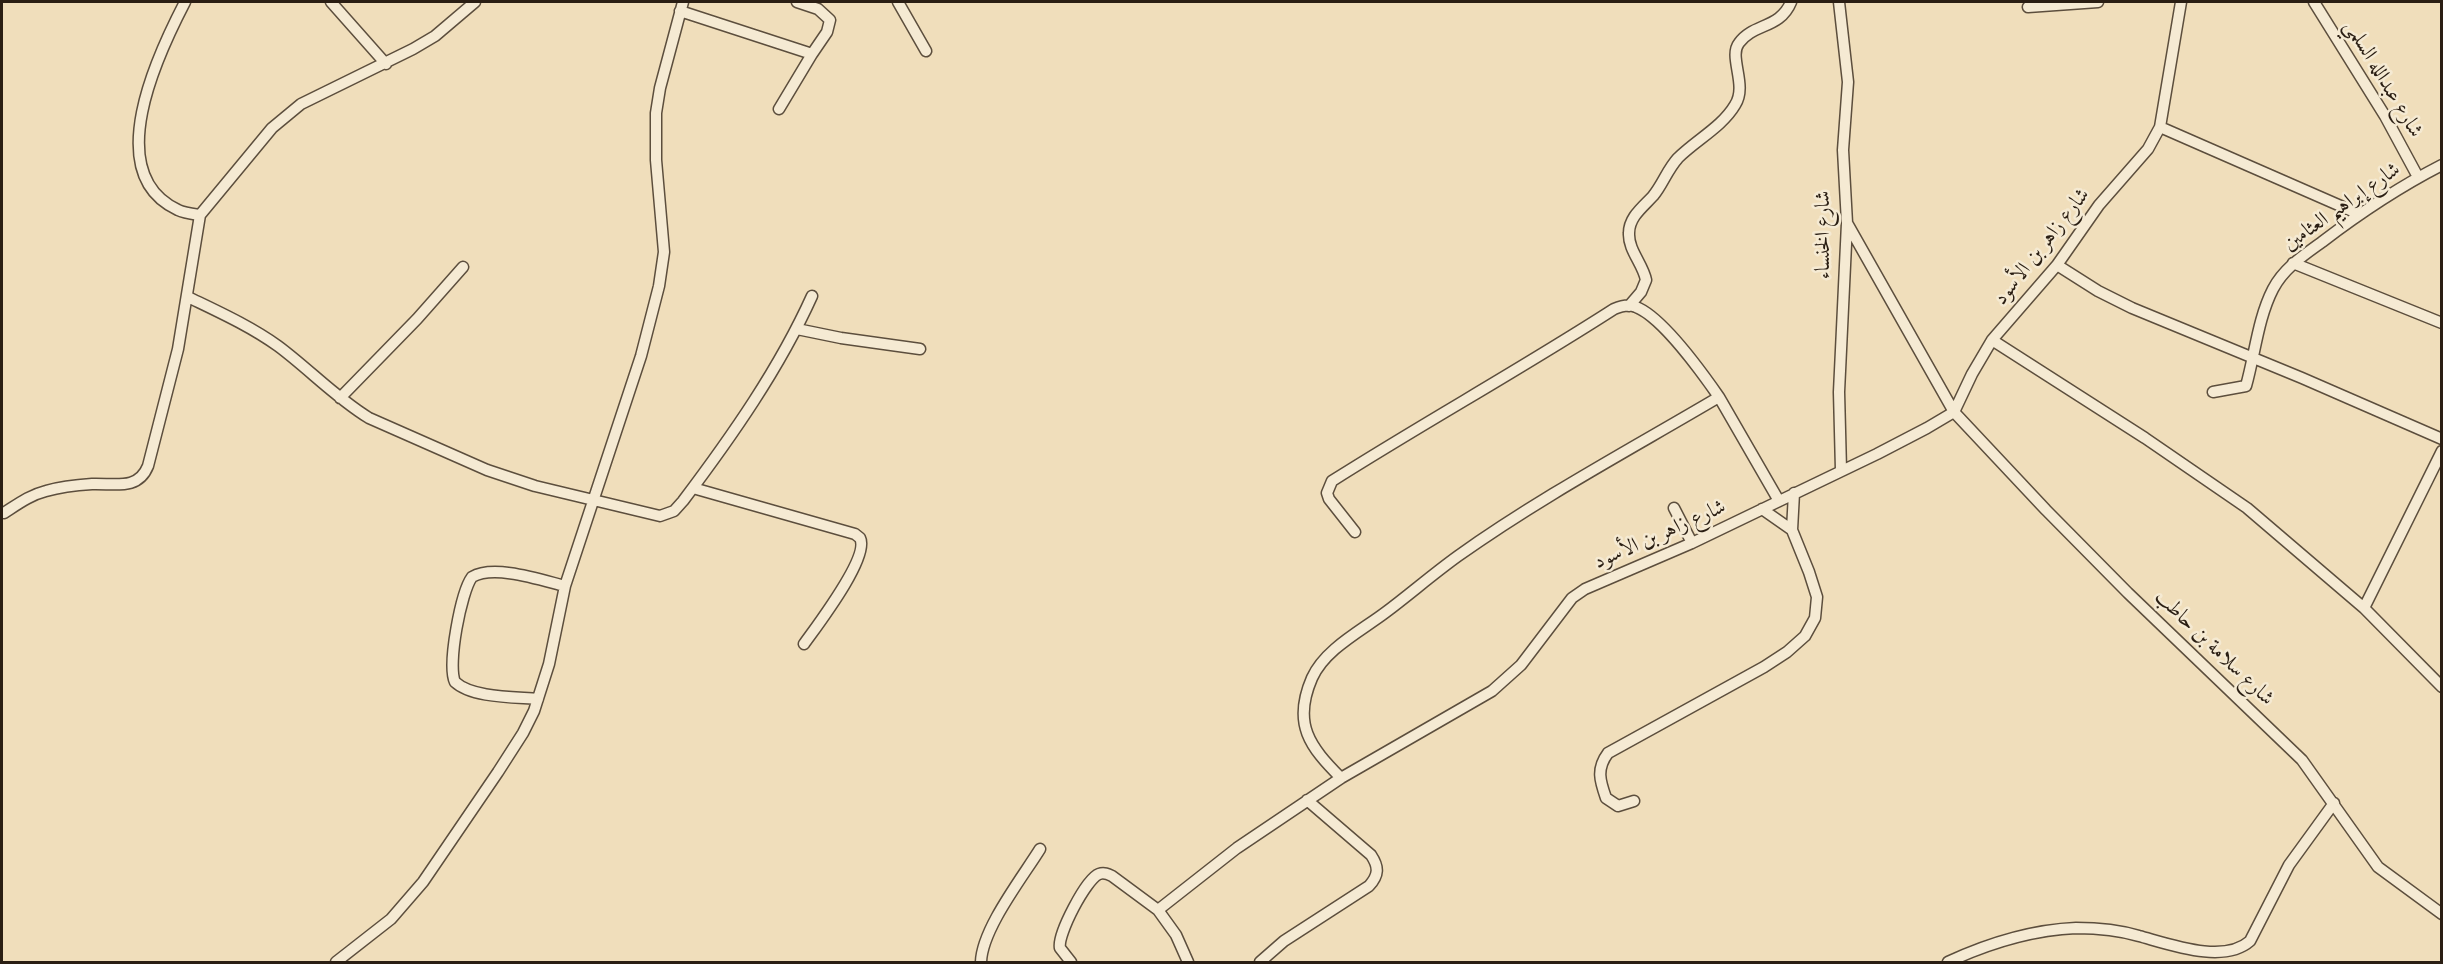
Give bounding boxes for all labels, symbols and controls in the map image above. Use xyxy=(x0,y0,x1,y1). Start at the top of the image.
street label: شارع عبدالله السلمي xyxy=(2338,16,2428,142)
street label: شارع إبراهيم العثامين xyxy=(2278,157,2406,257)
street label: شارع زاهر بن الأسود xyxy=(1988,183,2096,311)
street label: شارع الخنساء xyxy=(1811,191,1837,279)
street label: شارع زاهر بن الأسود xyxy=(1590,495,1730,575)
street label: شارع سلامة بن حاطب xyxy=(2149,585,2279,711)

